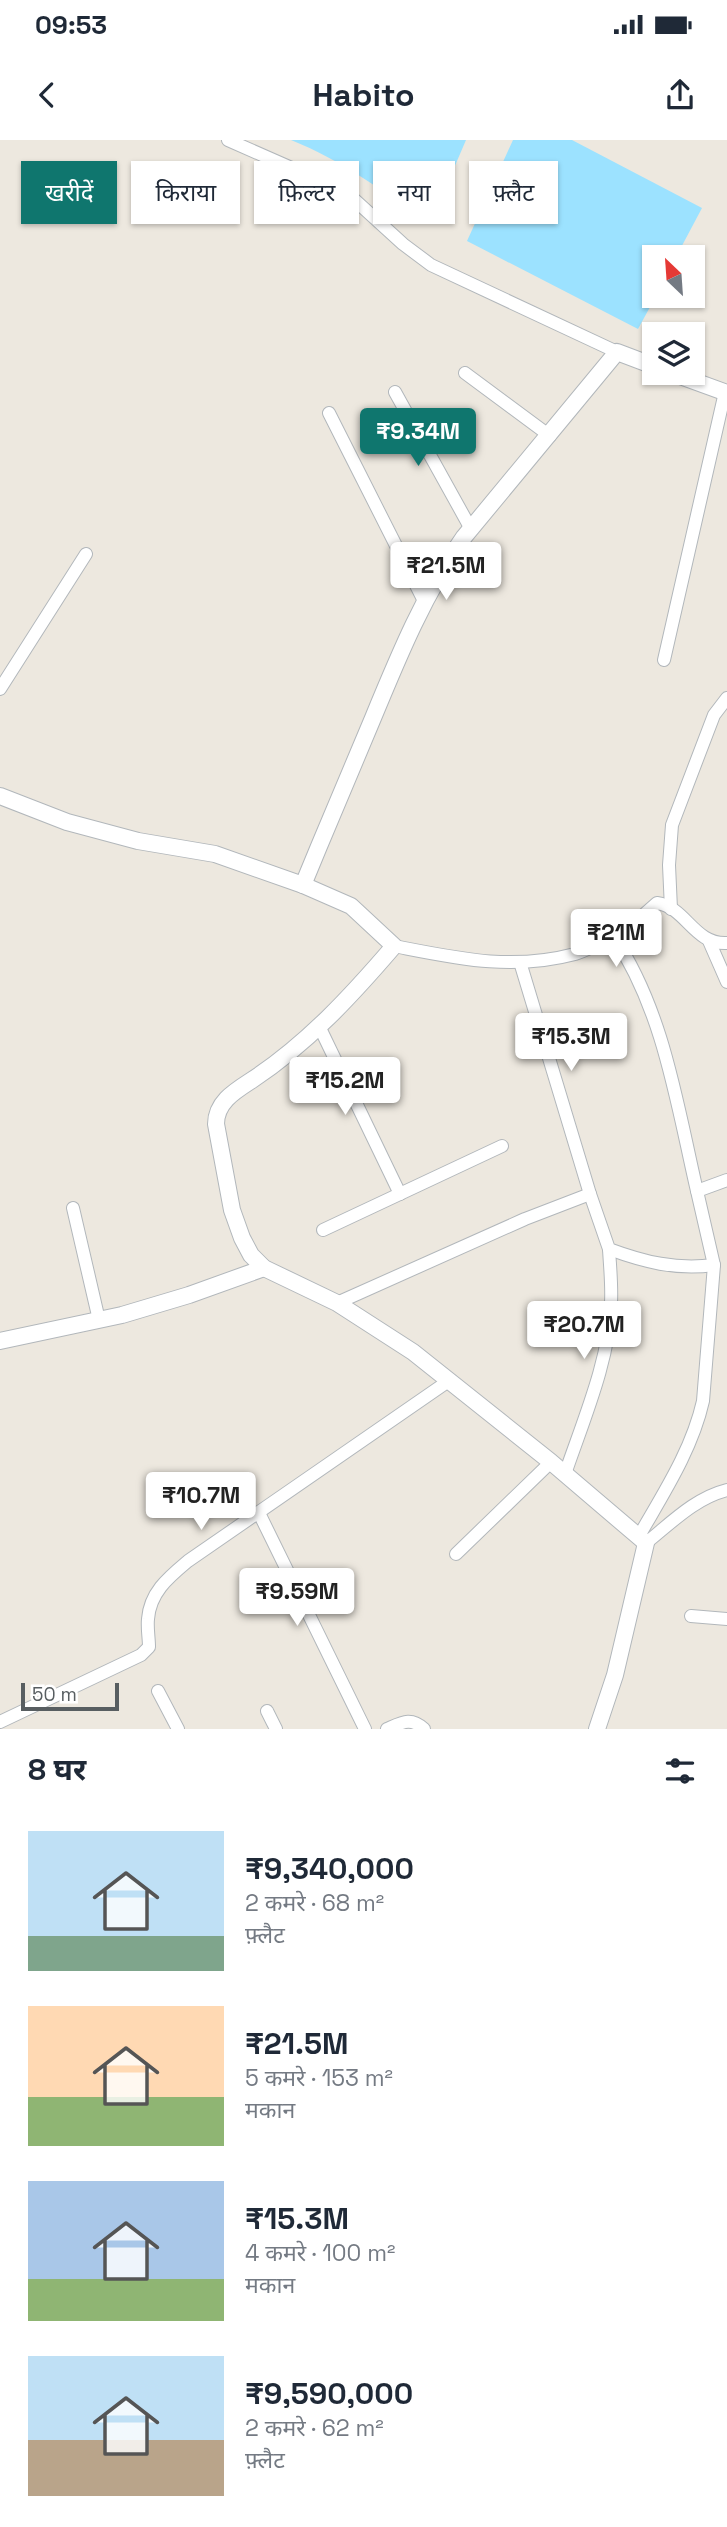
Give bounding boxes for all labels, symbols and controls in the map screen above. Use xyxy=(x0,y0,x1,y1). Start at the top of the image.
text: 09:53 xyxy=(35,8,107,42)
text: Habito xyxy=(312,75,415,115)
icon: back xyxy=(28,76,66,114)
icon: share xyxy=(661,76,699,114)
chip: खरीदें xyxy=(21,161,117,224)
chip: किराया xyxy=(131,161,240,224)
chip: फ़िल्टर xyxy=(254,161,359,224)
chip: नया xyxy=(373,161,455,224)
chip: फ़्लैट xyxy=(469,161,558,224)
north arrow xyxy=(642,245,705,308)
map controls xyxy=(642,245,705,385)
button: layers xyxy=(642,322,705,385)
pin: ₹9.34M xyxy=(361,408,475,468)
text: ₹9.34M xyxy=(376,416,460,446)
pin: ₹21.5M xyxy=(389,542,503,602)
text: ₹21.5M xyxy=(406,550,486,580)
pin: ₹21M xyxy=(575,910,657,969)
text: ₹21M xyxy=(587,917,645,947)
pin: ₹15.3M xyxy=(514,1014,628,1073)
text: ₹15.3M xyxy=(531,1021,611,1051)
pin: ₹15.2M xyxy=(288,1058,402,1117)
text: ₹15.2M xyxy=(305,1065,385,1095)
pin: ₹20.7M xyxy=(527,1302,641,1361)
text: ₹20.7M xyxy=(543,1309,625,1339)
pin: ₹10.7M xyxy=(144,1472,258,1532)
text: ₹10.7M xyxy=(162,1480,240,1510)
pin: ₹9.59M xyxy=(240,1568,354,1628)
text: ₹9.59M xyxy=(255,1576,339,1606)
scale bar xyxy=(21,1680,119,1712)
text: 50 m xyxy=(32,1682,77,1707)
text: 8 घर xyxy=(28,1750,86,1789)
icon: filters xyxy=(661,1752,699,1790)
text: ₹9,340,000 xyxy=(245,1849,414,1888)
icon: home xyxy=(84,1859,168,1943)
text: 2 कमरे · 68 m² xyxy=(245,1888,384,1918)
text: फ़्लैट xyxy=(245,1920,285,1950)
text: ₹21.5M xyxy=(245,2024,348,2063)
icon: home xyxy=(84,2034,168,2118)
text: 5 कमरे · 153 m² xyxy=(245,2063,393,2093)
text: मकान xyxy=(245,2095,295,2125)
text: ₹15.3M xyxy=(245,2199,349,2238)
icon: home xyxy=(84,2209,168,2293)
text: 4 कमरे · 100 m² xyxy=(245,2238,395,2268)
text: मकान xyxy=(245,2270,295,2300)
text: ₹9,590,000 xyxy=(245,2374,413,2413)
icon: home xyxy=(84,2384,168,2468)
text: 2 कमरे · 62 m² xyxy=(245,2413,384,2443)
text: फ़्लैट xyxy=(245,2445,285,2475)

